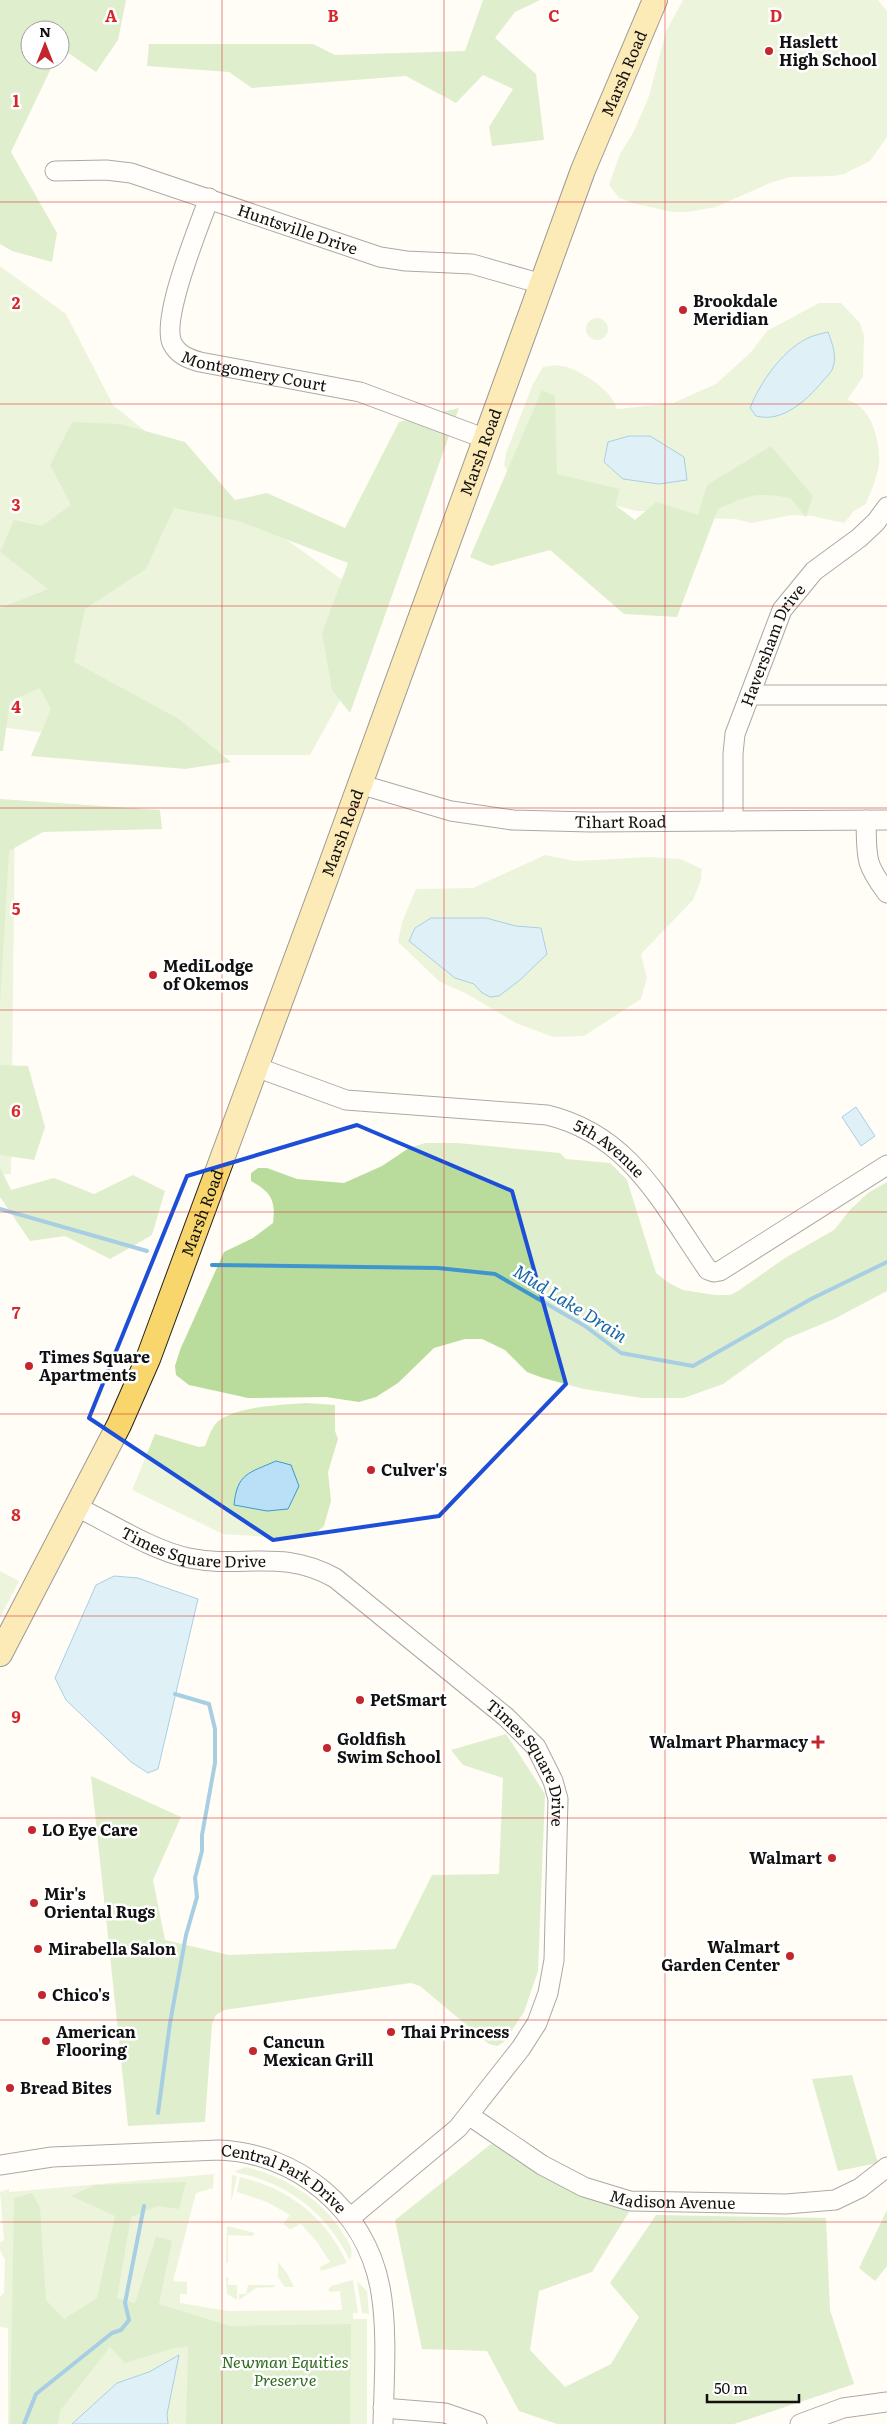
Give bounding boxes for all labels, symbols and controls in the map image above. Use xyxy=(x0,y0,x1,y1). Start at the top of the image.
text: A xyxy=(105,3,117,27)
text: B xyxy=(327,3,339,27)
text: C xyxy=(548,3,560,27)
text: D xyxy=(770,3,782,27)
north arrow xyxy=(20,20,70,70)
text: N xyxy=(39,21,51,41)
street label: Marsh Road xyxy=(594,26,652,120)
place label: Haslett High School xyxy=(779,29,877,71)
marker: Haslett High School xyxy=(763,45,775,57)
text: 1 xyxy=(13,88,20,112)
street label: Huntsville Drive xyxy=(235,197,361,260)
place label: Brookdale Meridian xyxy=(693,288,777,330)
text: 2 xyxy=(12,290,21,314)
marker: Brookdale Meridian xyxy=(677,304,689,316)
street label: Montgomery Court xyxy=(178,343,329,397)
street label: Marsh Road xyxy=(453,405,507,499)
text: 3 xyxy=(12,492,21,516)
street label: Haversham Drive xyxy=(734,578,810,710)
text: 4 xyxy=(11,694,21,718)
street label: Marsh Road xyxy=(315,785,368,880)
street label: Tihart Road xyxy=(574,808,667,833)
text: 5 xyxy=(12,896,21,920)
place label: MediLodge of Okemos xyxy=(163,953,253,995)
marker: MediLodge of Okemos xyxy=(147,969,159,981)
text: 6 xyxy=(11,1098,21,1122)
street label: 5th Avenue xyxy=(570,1112,651,1182)
street label: Marsh Road xyxy=(174,1165,228,1260)
water label: Mud Lake Drain xyxy=(509,1257,633,1349)
text: 7 xyxy=(12,1300,21,1324)
place label: Times Square Apartments xyxy=(39,1344,150,1386)
marker: Times Square Apartments xyxy=(23,1360,35,1372)
place label: Culver's xyxy=(381,1457,447,1481)
marker: Culver's xyxy=(365,1464,377,1476)
text: 8 xyxy=(11,1502,21,1526)
street label: Times Square Drive xyxy=(117,1519,266,1573)
place label: PetSmart xyxy=(370,1687,447,1711)
street label: Times Square Drive xyxy=(481,1693,571,1827)
marker: PetSmart xyxy=(354,1694,366,1706)
text: 9 xyxy=(11,1704,21,1728)
place label: Goldfish Swim School xyxy=(337,1726,441,1768)
place label: Walmart Pharmacy xyxy=(649,1729,808,1753)
marker: Walmart Pharmacy xyxy=(812,1736,824,1748)
marker: Goldfish Swim School xyxy=(321,1742,333,1754)
place label: LO Eye Care xyxy=(42,1817,138,1841)
marker: LO Eye Care xyxy=(26,1824,38,1836)
place label: Walmart xyxy=(749,1845,822,1869)
marker: Walmart xyxy=(826,1852,838,1864)
place label: Mir's Oriental Rugs xyxy=(44,1881,155,1923)
marker: Mir's Oriental Rugs xyxy=(28,1897,40,1909)
place label: Walmart Garden Center xyxy=(661,1934,780,1976)
place label: Mirabella Salon xyxy=(48,1936,176,1960)
marker: Mirabella Salon xyxy=(32,1943,44,1955)
marker: Walmart Garden Center xyxy=(784,1950,796,1962)
place label: Chico's xyxy=(52,1982,110,2006)
marker: Chico's xyxy=(36,1989,48,2001)
place label: American Flooring xyxy=(56,2019,136,2061)
place label: Thai Princess xyxy=(401,2019,509,2043)
marker: Thai Princess xyxy=(385,2026,397,2038)
place label: Cancun Mexican Grill xyxy=(263,2029,374,2071)
marker: American Flooring xyxy=(40,2035,52,2047)
marker: Cancun Mexican Grill xyxy=(247,2045,259,2057)
place label: Bread Bites xyxy=(20,2075,112,2099)
marker: Bread Bites xyxy=(4,2082,16,2094)
street label: Central Park Drive xyxy=(220,2137,353,2218)
street label: Madison Avenue xyxy=(607,2183,736,2214)
park label: Newman Equities Preserve xyxy=(222,2349,348,2391)
scale bar xyxy=(707,2372,800,2404)
text: 50 m xyxy=(714,2376,748,2399)

